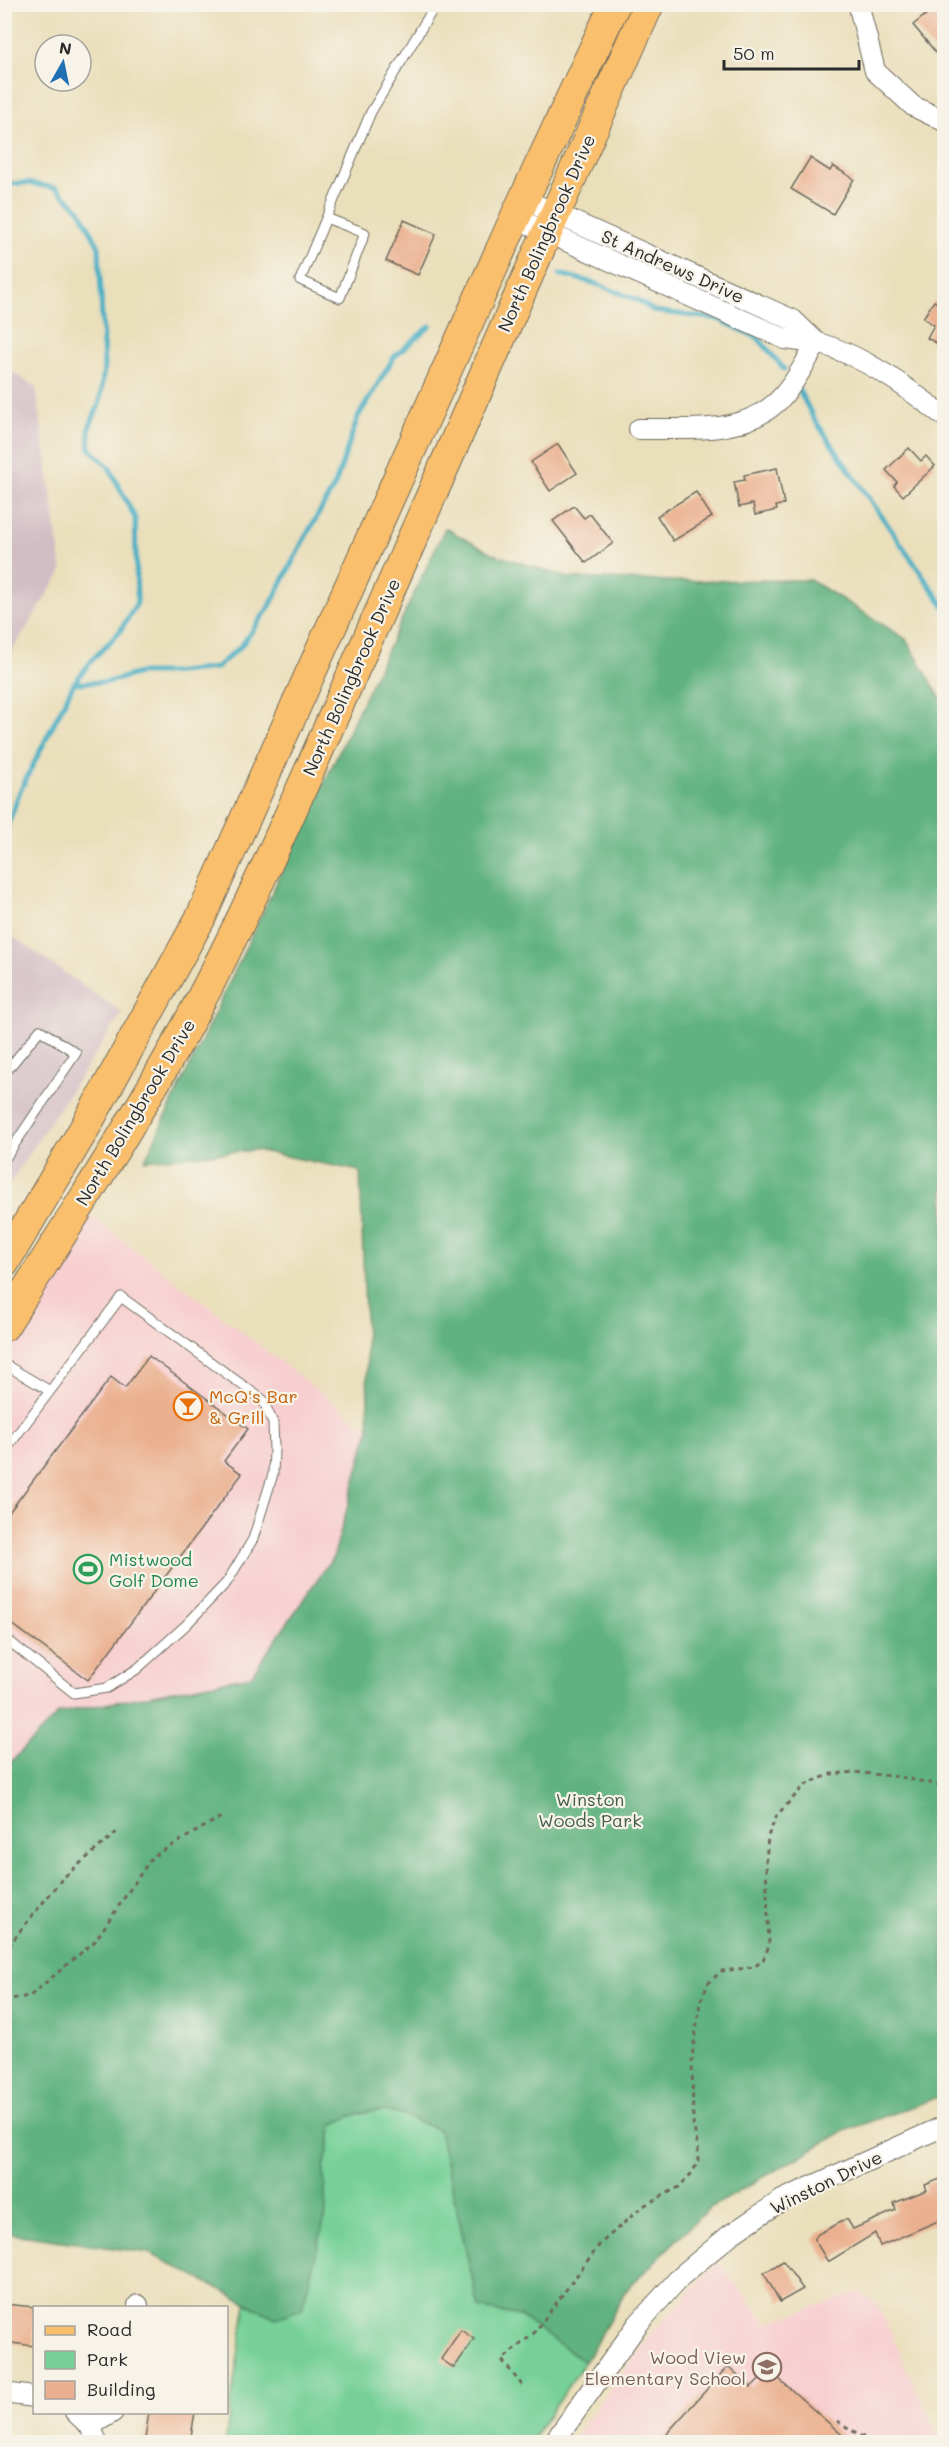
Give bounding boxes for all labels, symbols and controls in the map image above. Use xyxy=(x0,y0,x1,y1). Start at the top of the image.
north arrow xyxy=(33,33,93,93)
scale bar xyxy=(724,33,859,71)
text: N xyxy=(58,36,73,59)
text: 50 m xyxy=(733,41,775,65)
street label: North Bolingbrook Drive xyxy=(492,130,600,336)
street label: St Andrews Drive xyxy=(598,224,748,308)
street label: North Bolingbrook Drive xyxy=(297,574,405,780)
street label: North Bolingbrook Drive xyxy=(70,1014,200,1210)
place label: McQ's Bar & Grill xyxy=(209,1384,298,1429)
bar icon: McQ's Bar & Grill xyxy=(172,1390,204,1422)
place label: Mistwood Golf Dome xyxy=(109,1547,199,1592)
sports icon: Mistwood Golf Dome xyxy=(72,1553,104,1585)
park label: Winston Woods Park xyxy=(538,1787,642,1832)
street label: Winston Drive xyxy=(766,2144,886,2220)
legend xyxy=(33,2306,228,2414)
text: Road xyxy=(87,2317,132,2341)
place label: Wood View Elementary School xyxy=(585,2345,746,2390)
text: Park xyxy=(87,2347,128,2371)
school or university icon: Wood View Elementary School xyxy=(751,2351,783,2383)
text: Building xyxy=(87,2377,155,2401)

